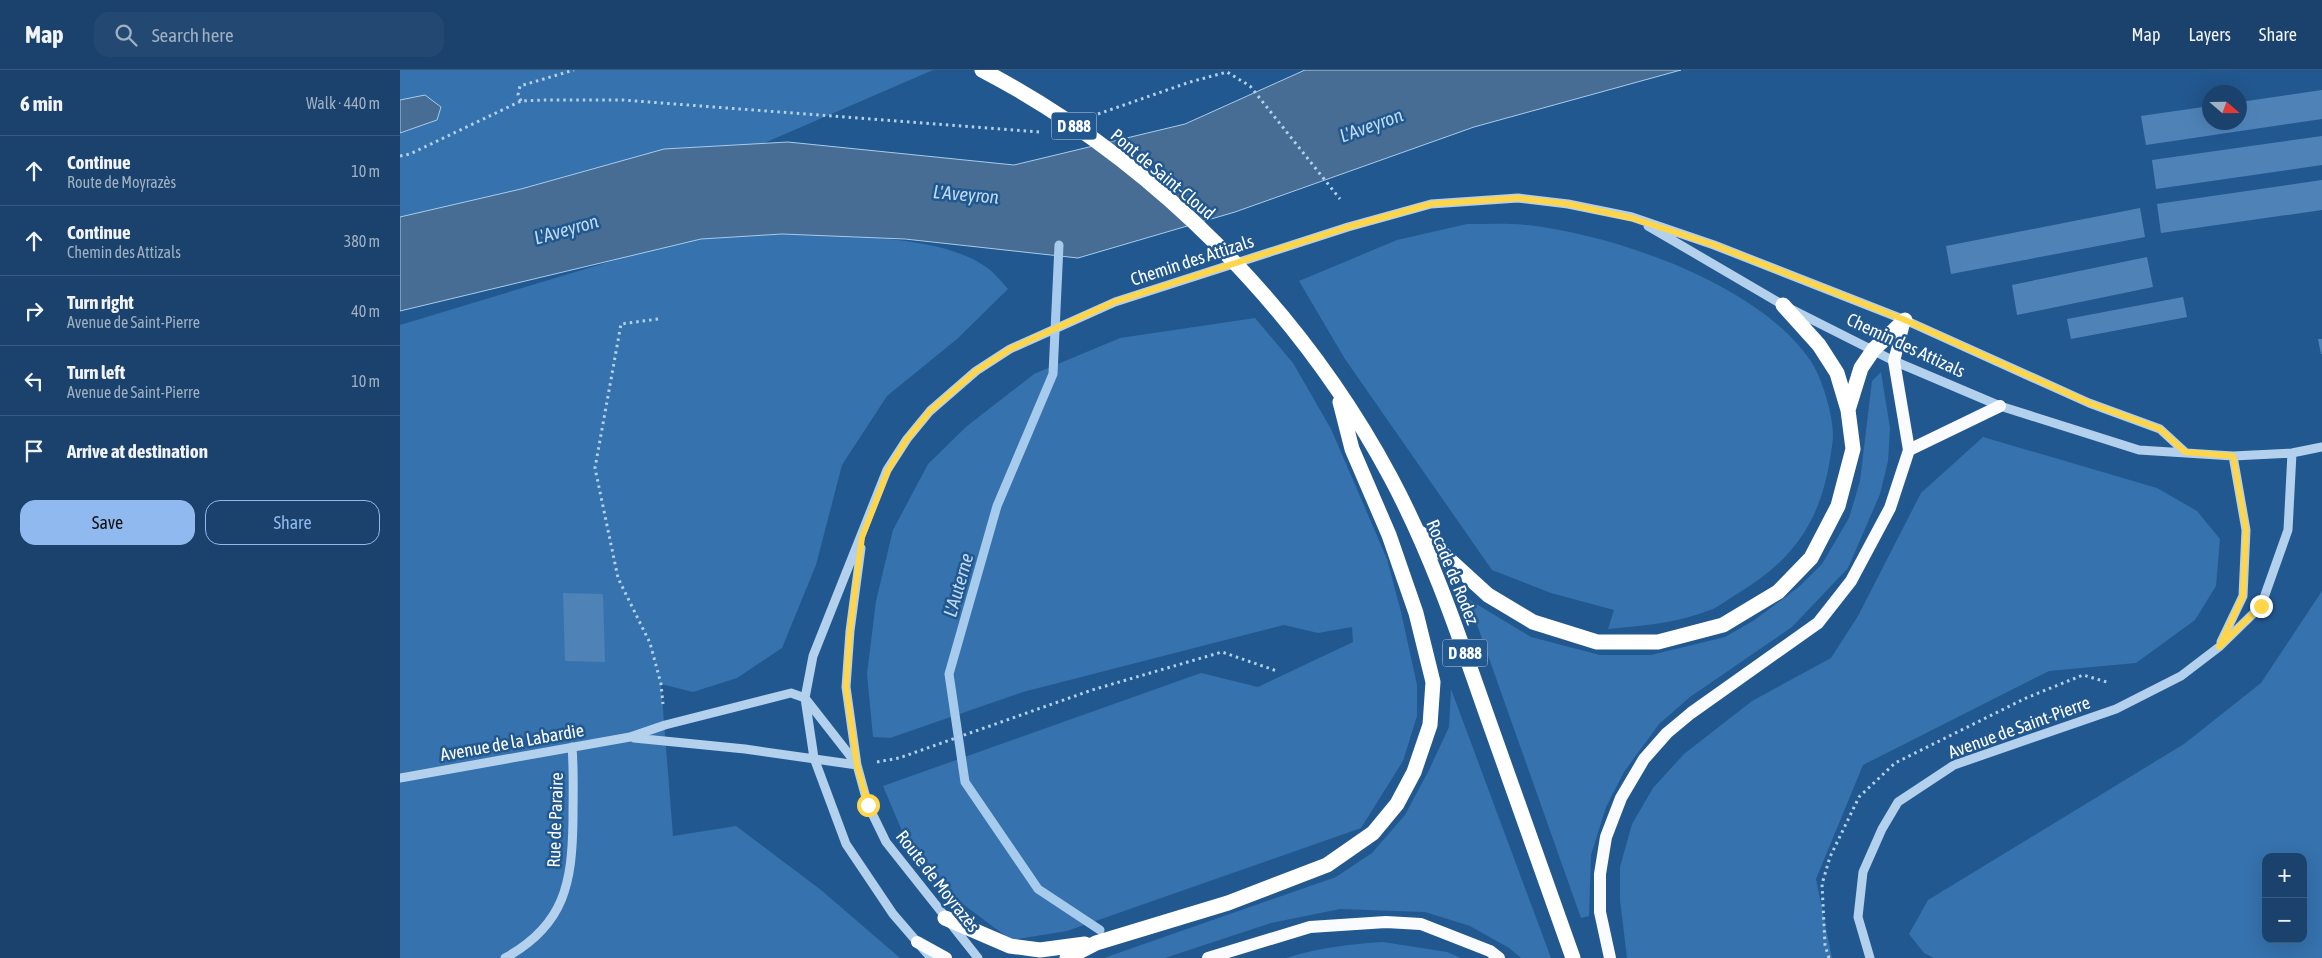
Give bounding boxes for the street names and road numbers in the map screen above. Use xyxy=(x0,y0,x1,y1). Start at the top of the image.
road number: D 888 xyxy=(1052,112,1096,140)
street label: Pont de Saint-Cloud xyxy=(1107,124,1219,224)
street label: Chemin des Attizals xyxy=(1128,230,1256,290)
street label: Chemin des Attizals xyxy=(1844,308,1968,382)
street label: Rocade de Rodez xyxy=(1422,516,1484,628)
road number: D 888 xyxy=(1442,640,1488,666)
street label: Avenue de Saint-Pierre xyxy=(1945,692,2093,762)
street label: Avenue de la Labardie xyxy=(439,719,585,765)
street label: Rue de Paraire xyxy=(543,772,567,868)
street label: Route de Moyrazès xyxy=(892,826,984,936)

